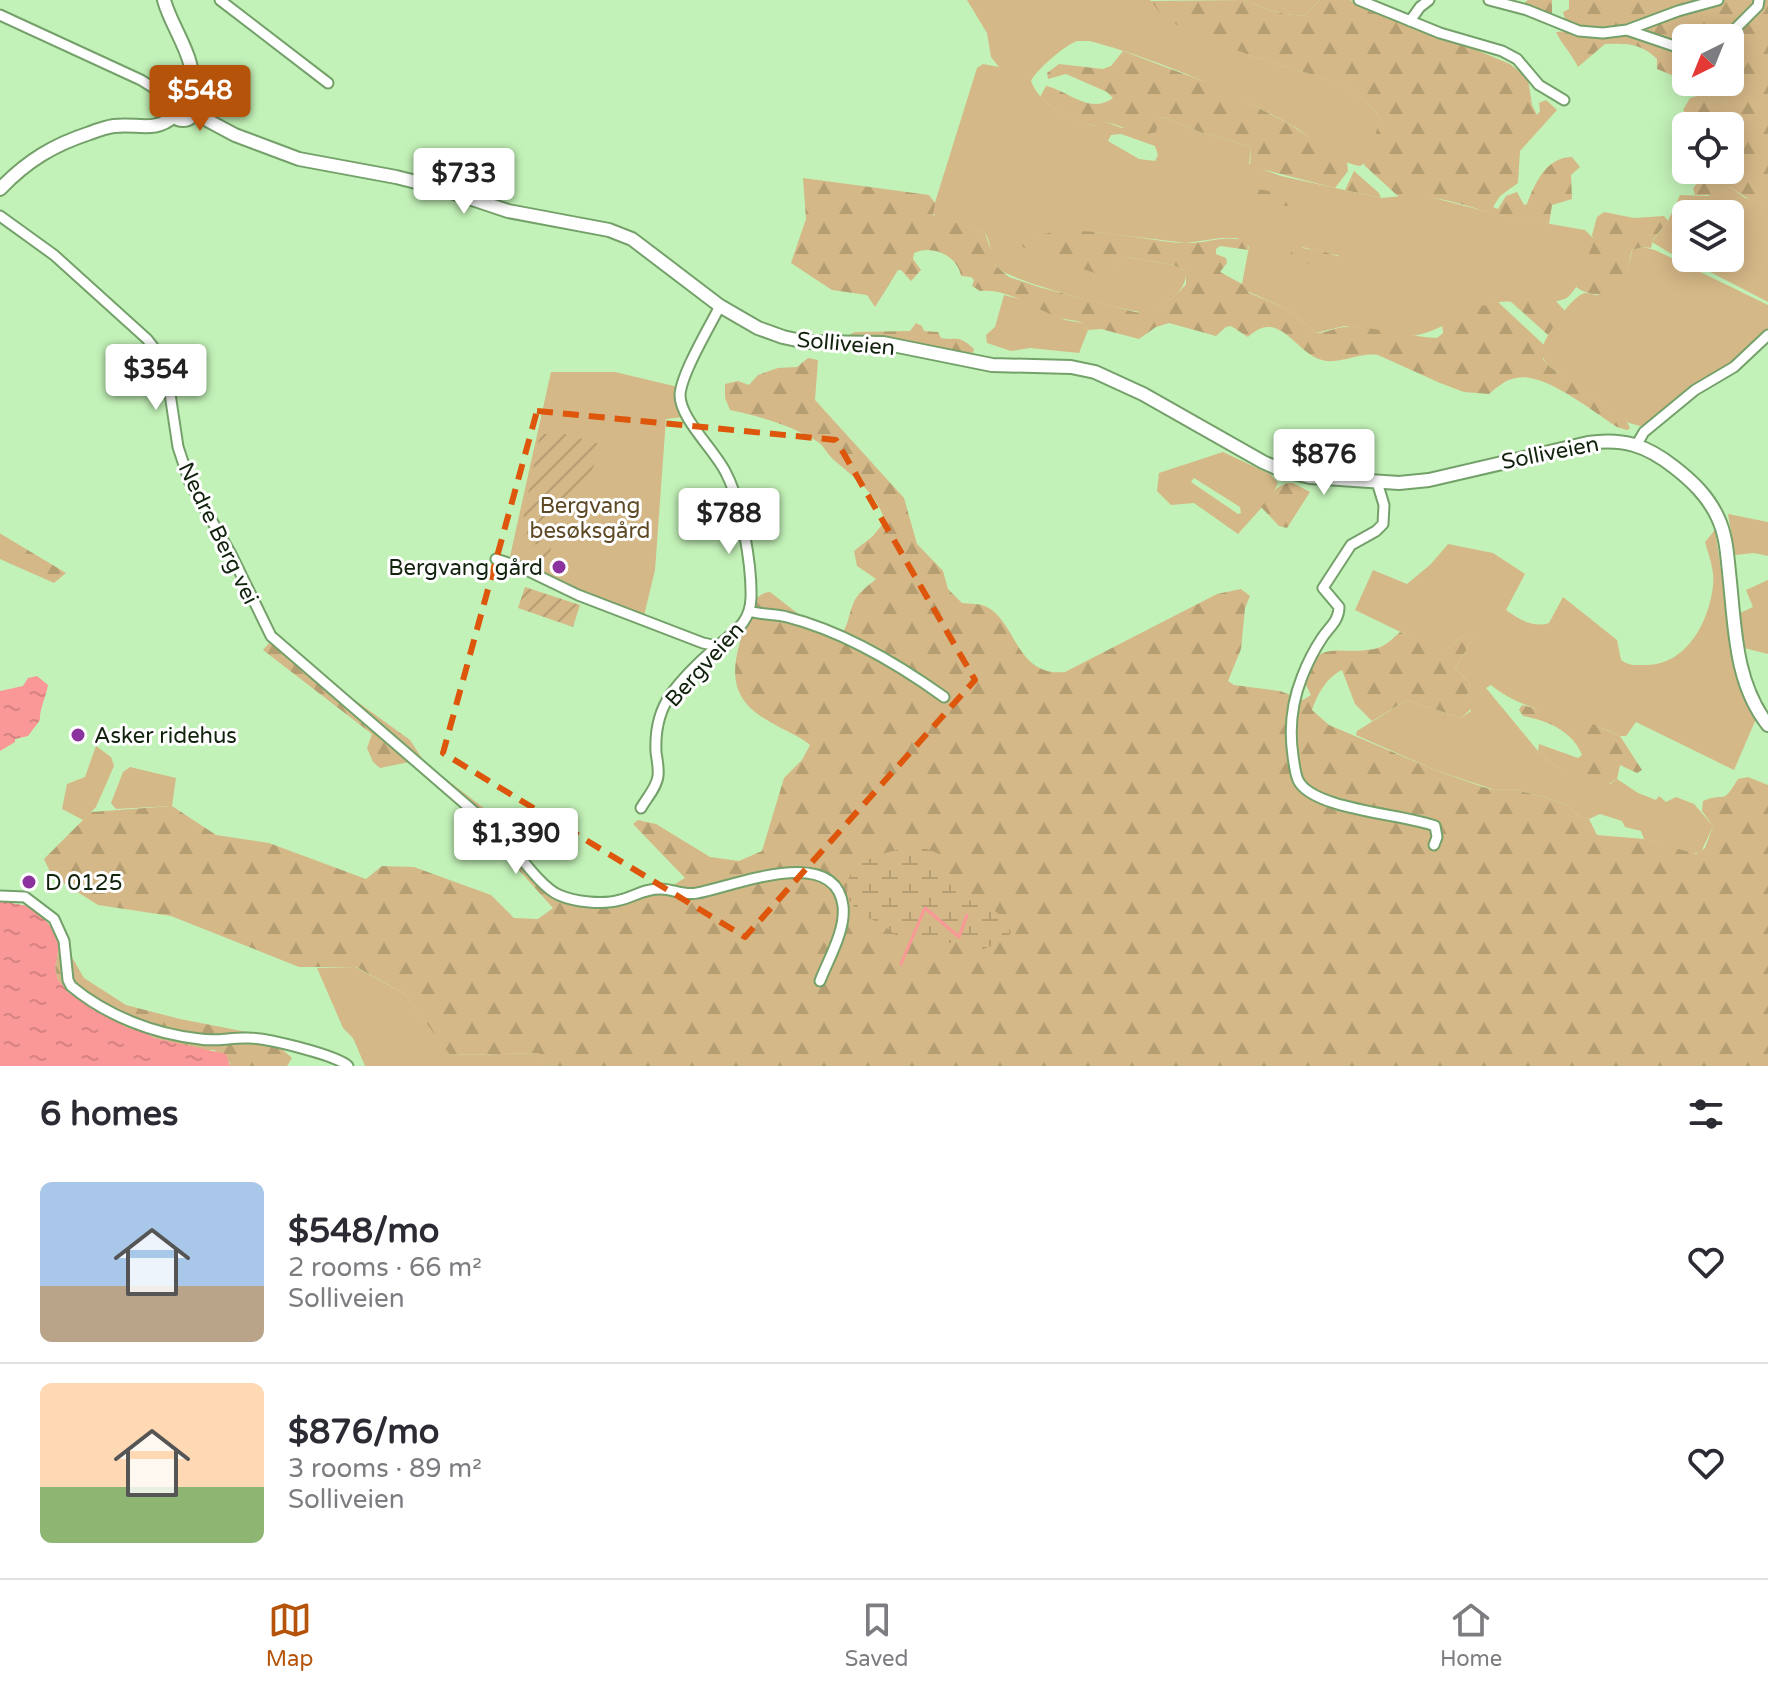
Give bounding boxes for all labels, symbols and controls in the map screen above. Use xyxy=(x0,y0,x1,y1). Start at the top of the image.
north arrow xyxy=(1672,24,1744,96)
map controls xyxy=(1672,24,1744,272)
pin: $548 xyxy=(153,65,247,133)
text: $548 xyxy=(167,75,233,106)
button: locate xyxy=(1672,112,1744,184)
pin: $733 xyxy=(417,148,511,216)
text: $733 xyxy=(431,158,497,189)
button: layers xyxy=(1672,200,1744,272)
street label: Solliveien xyxy=(796,327,896,361)
pin: $354 xyxy=(109,344,203,412)
text: $354 xyxy=(123,354,189,385)
pin: $876 xyxy=(1277,429,1371,497)
street label: Solliveien xyxy=(1499,431,1601,475)
text: $876 xyxy=(1291,439,1357,470)
street label: Nedre Berg vei xyxy=(173,458,264,609)
pin: $788 xyxy=(682,488,776,556)
park label: Bergvang besøksgård xyxy=(530,493,650,544)
text: $788 xyxy=(696,498,762,529)
place label: Bergvang gård xyxy=(388,555,543,581)
marker: Bergvang gård xyxy=(550,558,568,576)
street label: Bergveien xyxy=(660,617,749,712)
place label: Asker ridehus xyxy=(94,723,237,749)
marker: Asker ridehus xyxy=(69,726,87,744)
pin: $1,390 xyxy=(451,808,581,876)
text: $1,390 xyxy=(472,818,560,849)
place label: D 0125 xyxy=(45,870,123,896)
marker: D 0125 xyxy=(20,873,38,891)
icon: filters xyxy=(1684,1092,1728,1136)
text: 6 homes xyxy=(40,1094,178,1135)
text: $548/mo xyxy=(288,1211,439,1252)
icon: home xyxy=(104,1214,200,1310)
icon: heart xyxy=(1684,1240,1728,1284)
text: 2 rooms · 66 m² xyxy=(288,1252,482,1283)
text: Solliveien xyxy=(288,1283,405,1314)
text: $876/mo xyxy=(288,1412,439,1453)
icon: home xyxy=(104,1415,200,1511)
icon: heart xyxy=(1684,1441,1728,1485)
text: 3 rooms · 89 m² xyxy=(288,1453,482,1484)
text: Solliveien xyxy=(288,1484,405,1515)
tab: Map xyxy=(266,1598,313,1672)
tab: Saved xyxy=(845,1598,908,1672)
tab: Home xyxy=(1440,1598,1502,1672)

